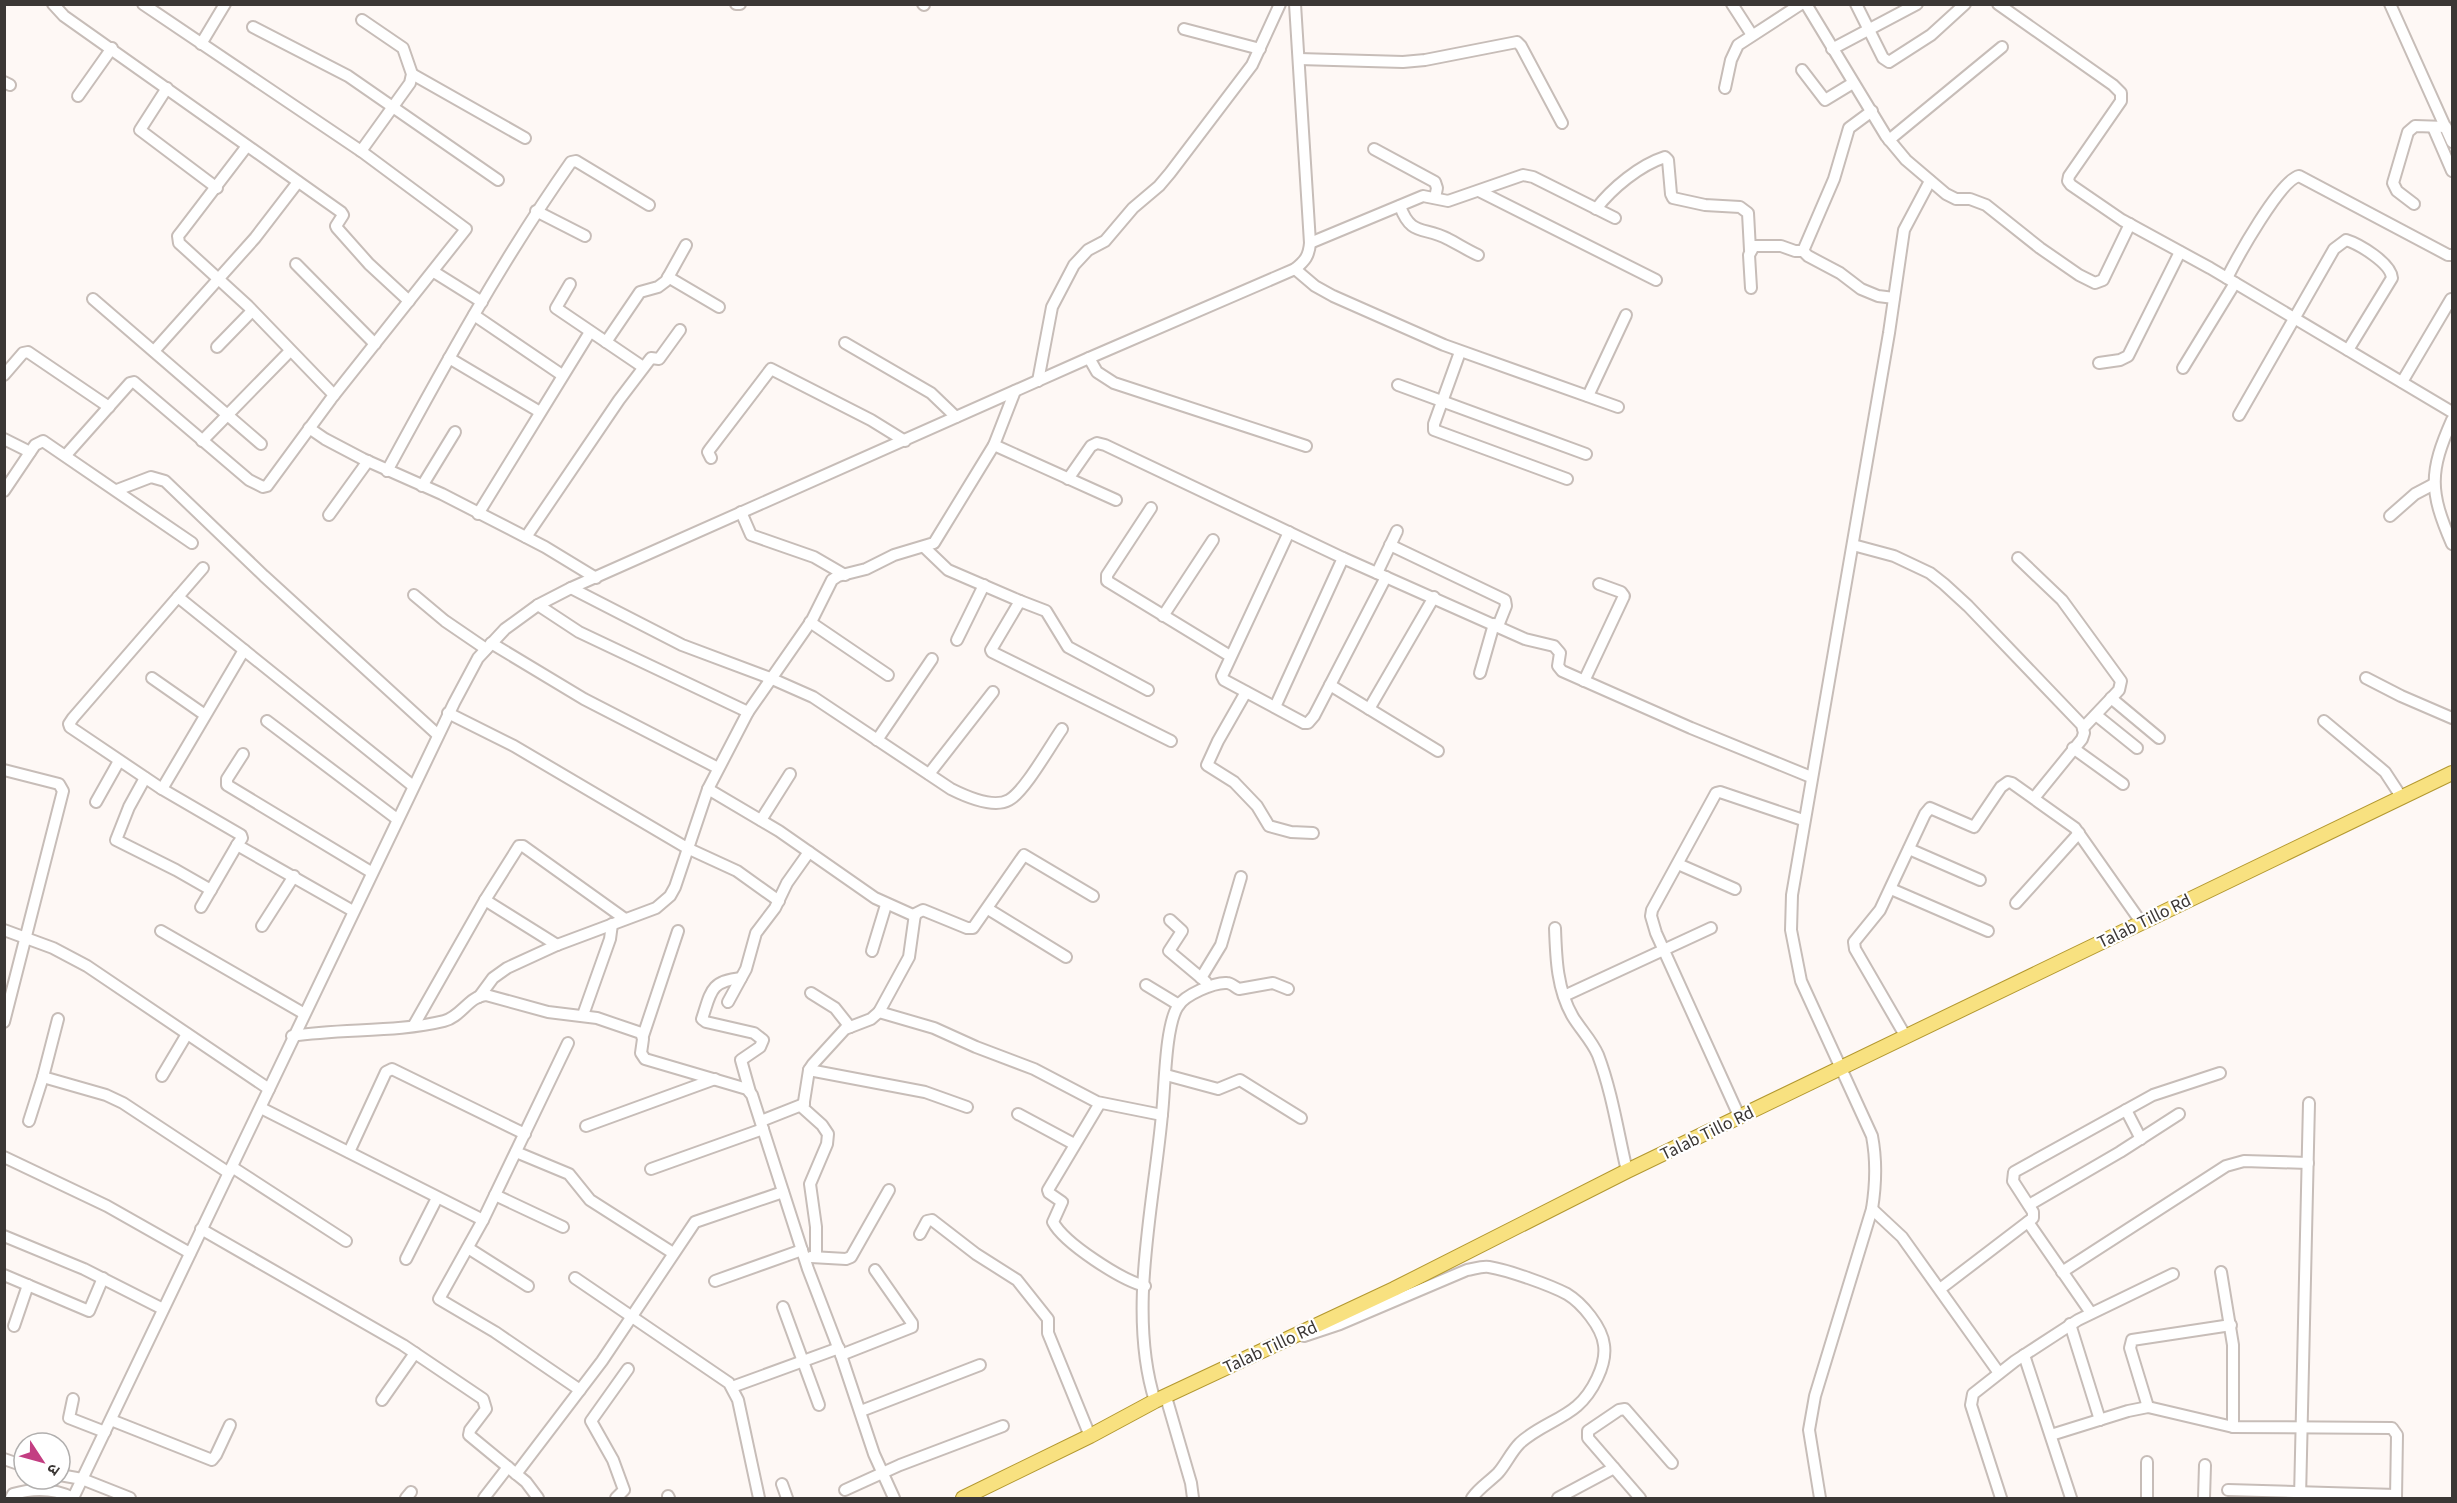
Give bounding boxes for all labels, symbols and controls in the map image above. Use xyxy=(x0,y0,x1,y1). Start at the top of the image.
street label: Talab Tillo Rd xyxy=(2093,888,2195,955)
street label: Talab Tillo Rd xyxy=(1656,1100,1758,1167)
street label: Talab Tillo Rd xyxy=(1219,1315,1321,1380)
north arrow xyxy=(12,1431,72,1491)
text: उ xyxy=(41,1459,65,1480)

